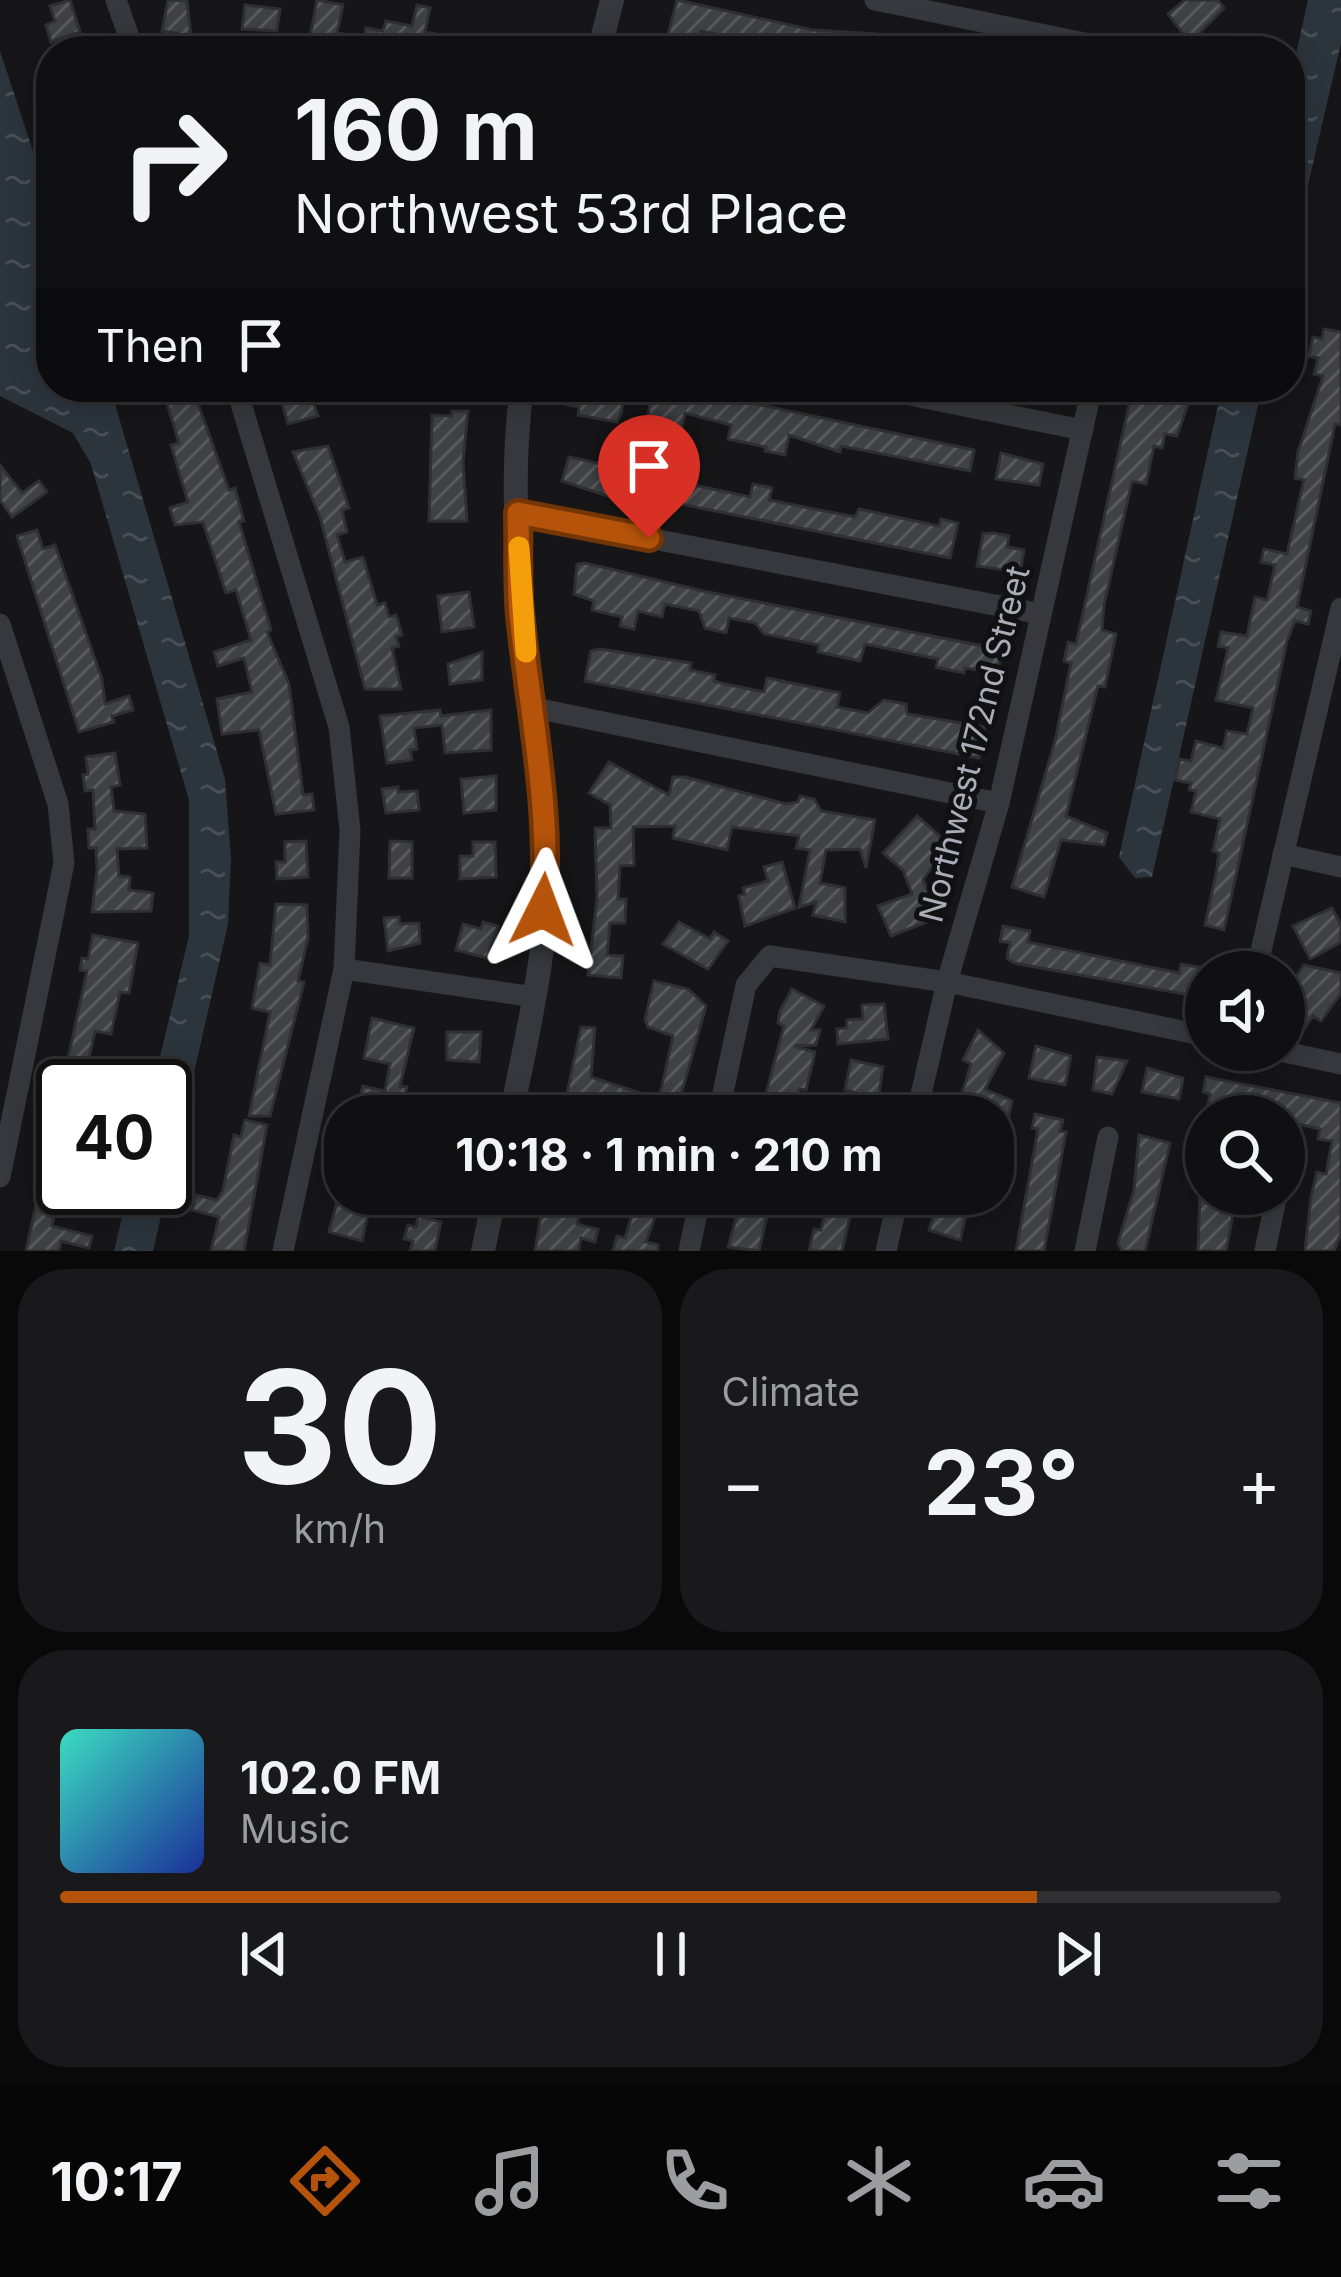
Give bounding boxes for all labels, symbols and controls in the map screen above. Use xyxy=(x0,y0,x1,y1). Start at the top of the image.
text: 160 m xyxy=(294,79,538,180)
icon: right xyxy=(96,84,252,240)
text: Northwest 53rd Place xyxy=(294,181,848,246)
icon: arrive xyxy=(228,312,294,378)
text: Then xyxy=(96,318,204,373)
pin xyxy=(598,415,700,538)
icon: arrive xyxy=(616,433,682,499)
street label: Northwest 172nd Street xyxy=(910,562,1038,926)
position arrow xyxy=(480,847,606,973)
map controls xyxy=(1185,951,1305,1215)
button: sound xyxy=(1185,951,1305,1071)
speed limit sign: 40 xyxy=(36,1059,192,1215)
button: search xyxy=(1185,1095,1305,1215)
text: 10:18 · 1 min · 210 m xyxy=(455,1127,883,1182)
text: 30 xyxy=(237,1332,443,1521)
text: Climate xyxy=(722,1368,860,1415)
text: 23° xyxy=(923,1428,1079,1537)
text: − xyxy=(722,1443,765,1523)
text: + xyxy=(1237,1443,1281,1523)
text: km/h xyxy=(293,1505,386,1552)
text: 102.0 FM xyxy=(240,1750,441,1805)
text: Music xyxy=(240,1805,351,1852)
icon: previous xyxy=(231,1921,297,1987)
icon: pause xyxy=(638,1921,704,1987)
icon: next xyxy=(1045,1921,1111,1987)
icon: directions xyxy=(283,2139,367,2223)
icon: music xyxy=(468,2139,552,2223)
icon: phone xyxy=(653,2139,737,2223)
icon: climate xyxy=(837,2139,921,2223)
icon: car xyxy=(1022,2139,1106,2223)
icon: filters xyxy=(1207,2139,1291,2223)
text: 10:17 xyxy=(50,2149,183,2214)

